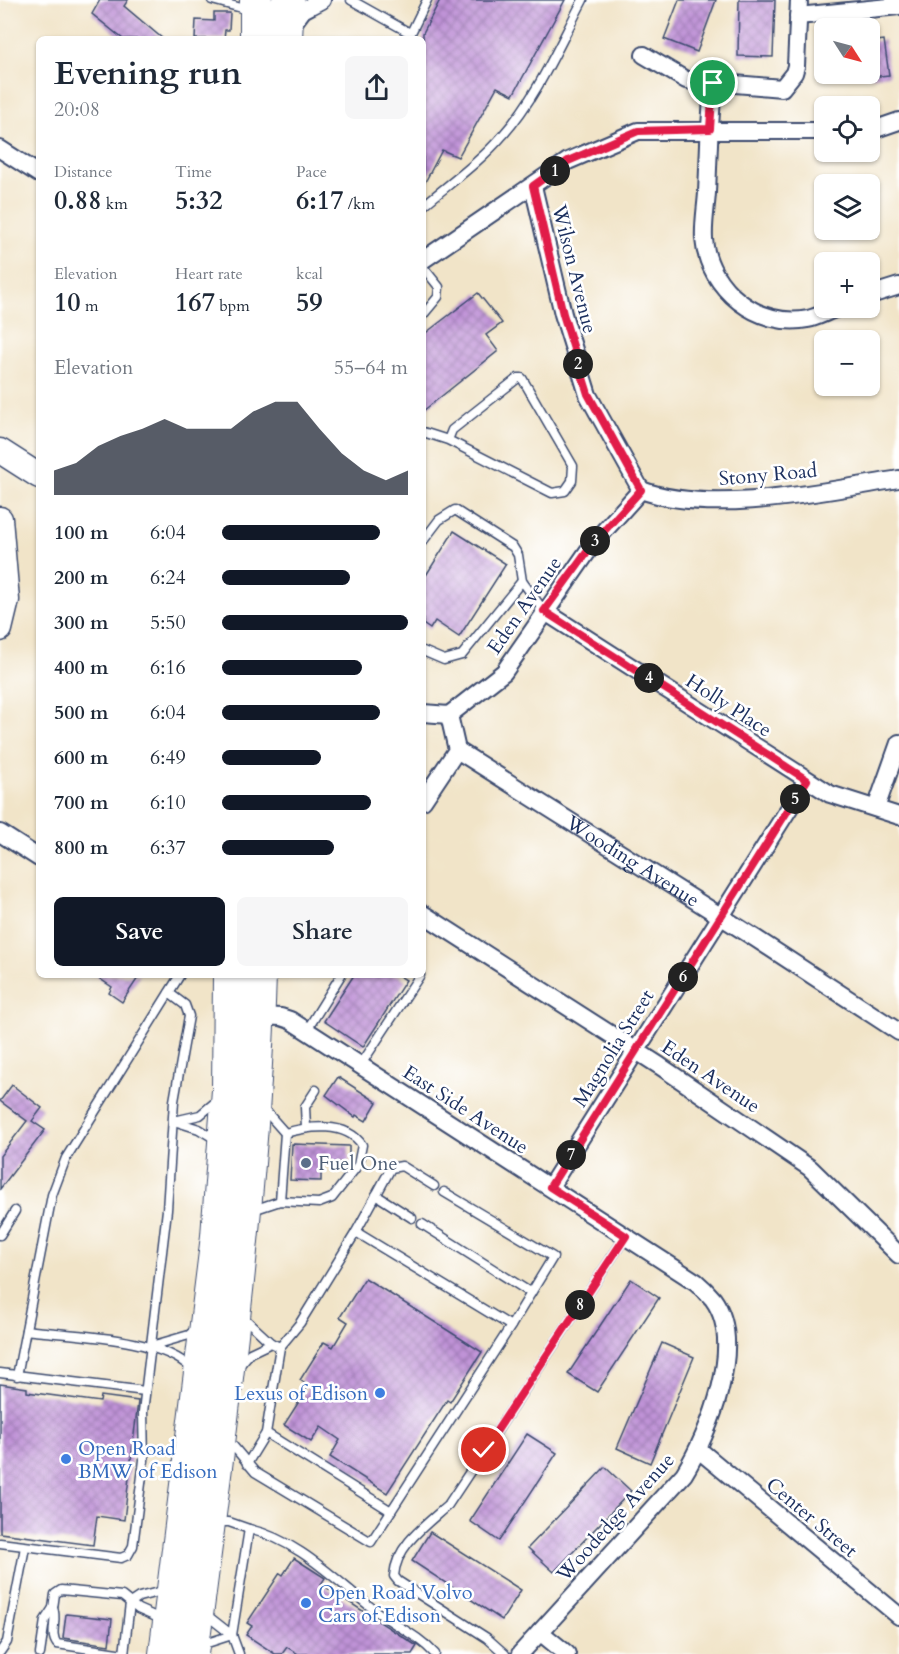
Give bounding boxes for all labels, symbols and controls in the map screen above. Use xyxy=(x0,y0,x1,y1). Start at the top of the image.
north arrow xyxy=(814,18,880,84)
map controls xyxy=(814,18,880,396)
text: Evening run xyxy=(54,51,242,96)
button: share xyxy=(345,56,408,119)
pin xyxy=(687,57,738,108)
icon: arrive xyxy=(696,66,729,99)
text: 20:08 xyxy=(54,96,100,123)
button: locate xyxy=(814,96,880,162)
pin: 1 xyxy=(540,156,570,186)
text: 1 xyxy=(551,160,559,182)
text: Distance xyxy=(54,161,112,183)
text: Time xyxy=(175,161,212,183)
text: Pace xyxy=(296,161,327,183)
button: layers xyxy=(814,174,880,240)
text: 0.88 xyxy=(54,183,102,218)
text: 5:32 xyxy=(175,183,223,218)
text: 6:17 xyxy=(296,183,344,218)
text: km xyxy=(102,193,128,215)
text: /km xyxy=(344,193,375,215)
street label: Wilson Avenue xyxy=(545,201,604,336)
button: + xyxy=(814,252,880,318)
text: Elevation xyxy=(54,263,118,285)
text: Heart rate xyxy=(175,263,243,285)
text: kcal xyxy=(296,263,323,285)
text: 10 xyxy=(54,285,81,320)
text: 167 xyxy=(175,285,215,320)
text: 59 xyxy=(296,285,323,320)
text: m xyxy=(81,295,98,317)
text: bpm xyxy=(215,295,250,317)
button: − xyxy=(814,330,880,396)
pin: 2 xyxy=(563,349,593,379)
text: 2 xyxy=(574,353,582,375)
text: Elevation xyxy=(54,354,133,381)
text: 55–64 m xyxy=(334,354,408,381)
street label: Stony Road xyxy=(718,457,819,492)
text: 100 m xyxy=(54,519,109,546)
text: 6:04 xyxy=(150,519,186,546)
pin: 3 xyxy=(580,526,610,556)
text: 3 xyxy=(591,530,599,552)
street label: Eden Avenue xyxy=(481,551,568,660)
text: 200 m xyxy=(54,564,109,591)
text: 6:24 xyxy=(150,564,186,591)
text: 300 m xyxy=(54,609,109,636)
text: 5:50 xyxy=(150,609,186,636)
text: 400 m xyxy=(54,654,109,681)
text: 6:16 xyxy=(150,654,186,681)
pin: 4 xyxy=(634,663,664,693)
text: 4 xyxy=(645,667,653,689)
street label: Holly Place xyxy=(681,668,777,743)
text: 500 m xyxy=(54,699,109,726)
text: 6:04 xyxy=(150,699,186,726)
text: 600 m xyxy=(54,744,109,771)
text: 6:49 xyxy=(150,744,186,771)
pin: 5 xyxy=(780,784,810,814)
text: 5 xyxy=(791,788,799,810)
text: 700 m xyxy=(54,789,109,816)
text: 6:10 xyxy=(150,789,186,816)
street label: Wooding Avenue xyxy=(560,809,705,914)
text: 800 m xyxy=(54,834,109,861)
text: 6:37 xyxy=(150,834,186,861)
button: Save xyxy=(54,897,225,966)
button: Share xyxy=(237,897,408,966)
pin: 6 xyxy=(668,962,698,992)
text: 6 xyxy=(679,966,687,988)
street label: Magnolia Street xyxy=(567,984,661,1112)
street label: Eden Avenue xyxy=(656,1033,765,1119)
street label: East Side Avenue xyxy=(398,1059,534,1160)
pin: 7 xyxy=(556,1140,586,1170)
text: 7 xyxy=(567,1144,575,1166)
place label: Fuel One xyxy=(318,1150,398,1177)
marker: Fuel One xyxy=(299,1156,313,1170)
pin: 8 xyxy=(565,1290,595,1320)
text: 8 xyxy=(576,1294,584,1316)
place label: Lexus of Edison xyxy=(234,1380,369,1407)
marker: Lexus of Edison xyxy=(373,1386,387,1400)
pin xyxy=(458,1424,509,1475)
icon: check xyxy=(467,1433,500,1466)
place label: Open Road BMW of Edison xyxy=(78,1435,218,1485)
street label: Woodedge Avenue xyxy=(550,1447,680,1588)
marker: Open Road BMW of Edison xyxy=(59,1452,73,1466)
street label: Center Street xyxy=(760,1471,864,1564)
place label: Open Road Volvo Cars of Edison xyxy=(318,1579,473,1629)
marker: Open Road Volvo Cars of Edison xyxy=(299,1596,313,1610)

